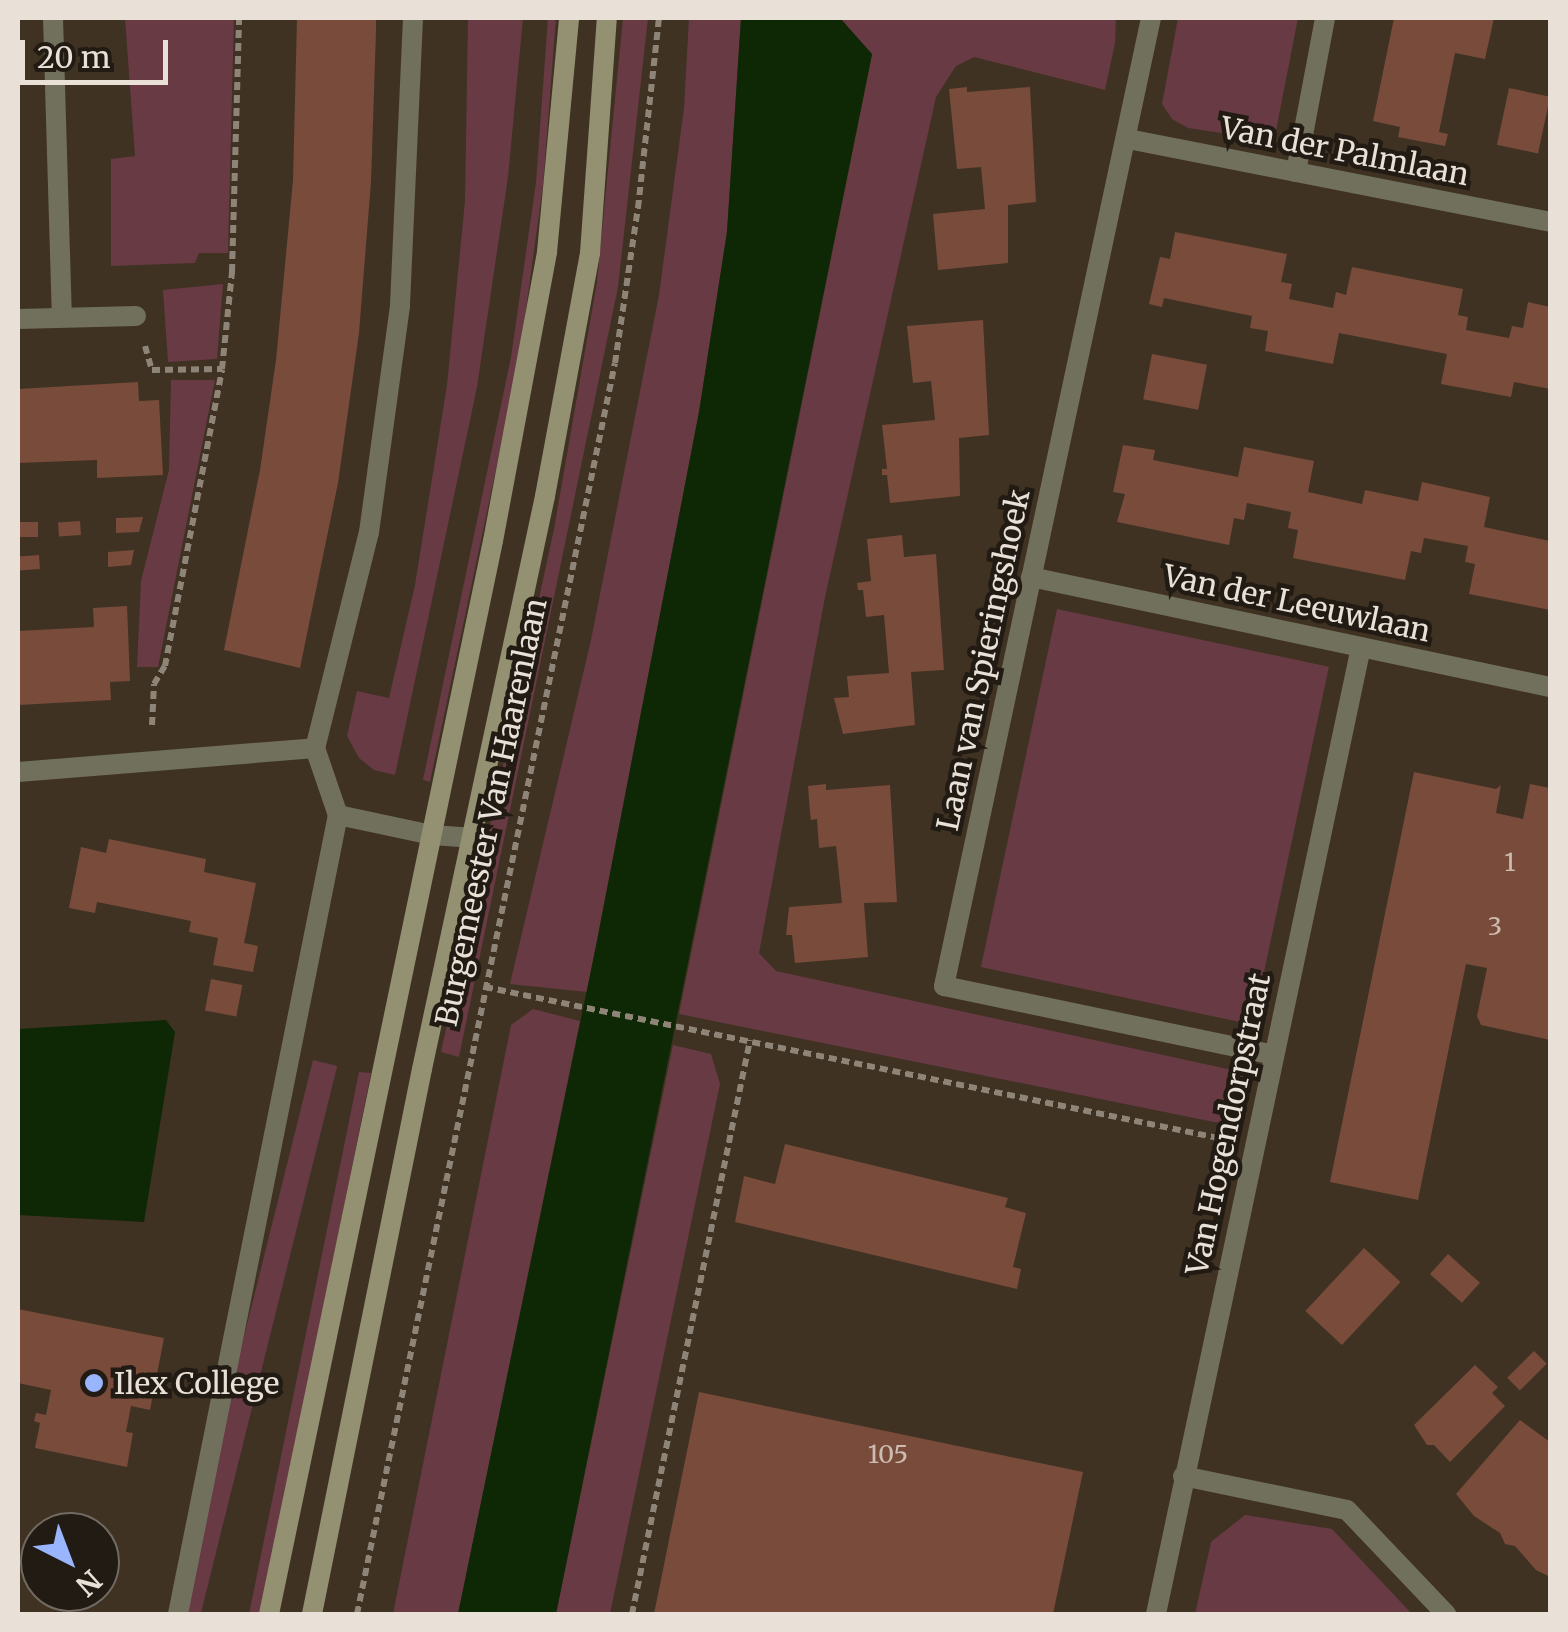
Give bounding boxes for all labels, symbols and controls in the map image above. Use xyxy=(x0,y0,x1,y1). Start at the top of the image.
scale bar xyxy=(25,20,172,82)
text: 20 m xyxy=(37,38,110,76)
street label: Van der Palmlaan xyxy=(1218,109,1472,193)
street label: Laan van Spieringshoek xyxy=(929,486,1037,834)
street label: Van der Leeuwlaan xyxy=(1160,557,1434,649)
street label: Burgemeester Van Haarenlaan xyxy=(428,595,554,1029)
house number: 1 xyxy=(1504,847,1516,877)
house number: 3 xyxy=(1488,911,1502,941)
street label: Van Hogendorpstraat xyxy=(1178,970,1278,1278)
place label: Ilex College xyxy=(114,1365,279,1401)
marker: Ilex College xyxy=(83,1372,105,1394)
house number: 105 xyxy=(868,1439,908,1469)
north arrow xyxy=(20,1512,120,1612)
text: N xyxy=(68,1562,109,1604)

